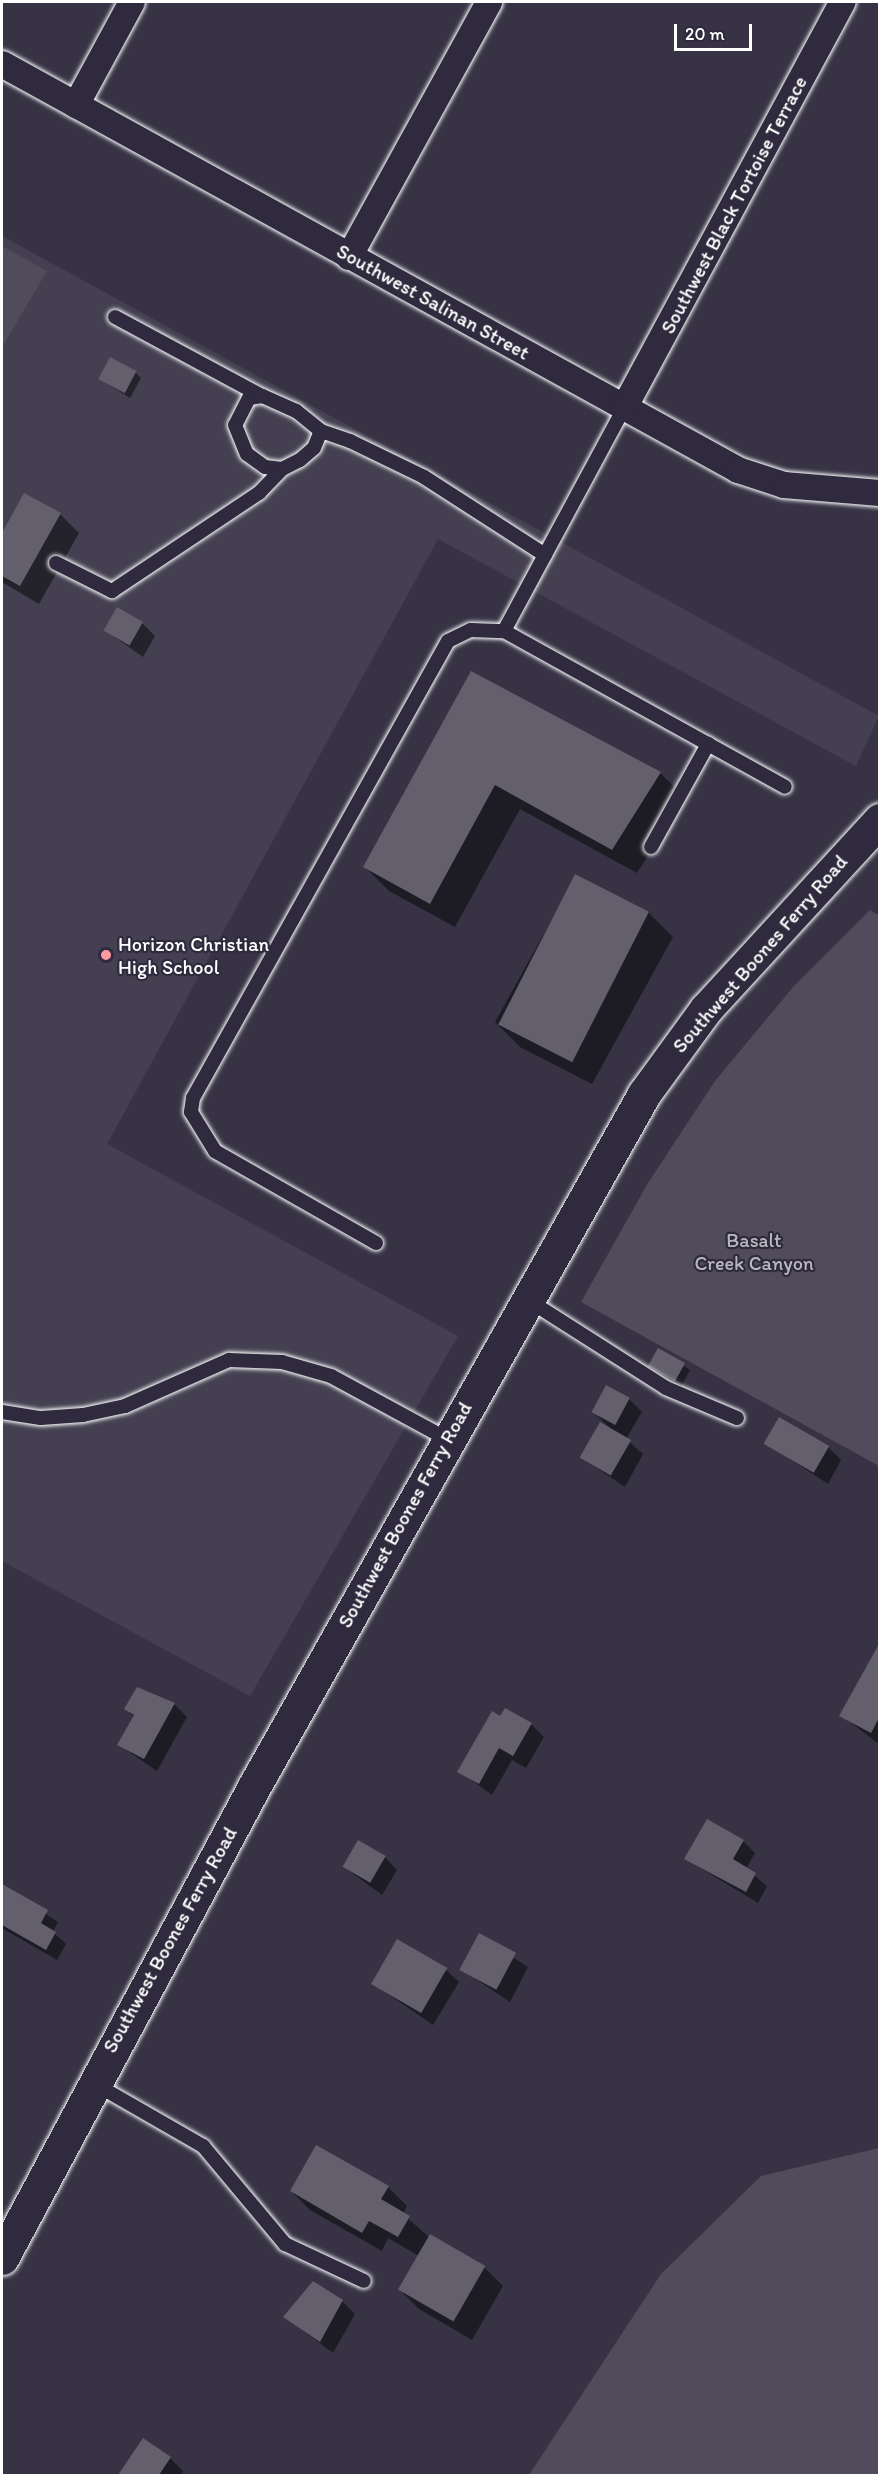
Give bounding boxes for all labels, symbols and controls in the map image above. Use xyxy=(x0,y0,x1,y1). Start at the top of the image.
scale bar xyxy=(677,12,755,50)
text: 20 m xyxy=(685,23,725,45)
street label: Southwest Black Tortoise Terrace xyxy=(657,74,811,336)
street label: Southwest Salinan Street xyxy=(333,239,533,365)
street label: Southwest Boones Ferry Road xyxy=(668,850,852,1058)
place label: Horizon Christian High School xyxy=(118,932,269,979)
marker: Horizon Christian High School xyxy=(99,948,113,962)
park label: Basalt Creek Canyon xyxy=(694,1229,814,1276)
street label: Southwest Boones Ferry Road xyxy=(333,1398,477,1632)
street label: Southwest Boones Ferry Road xyxy=(98,1823,242,2057)

